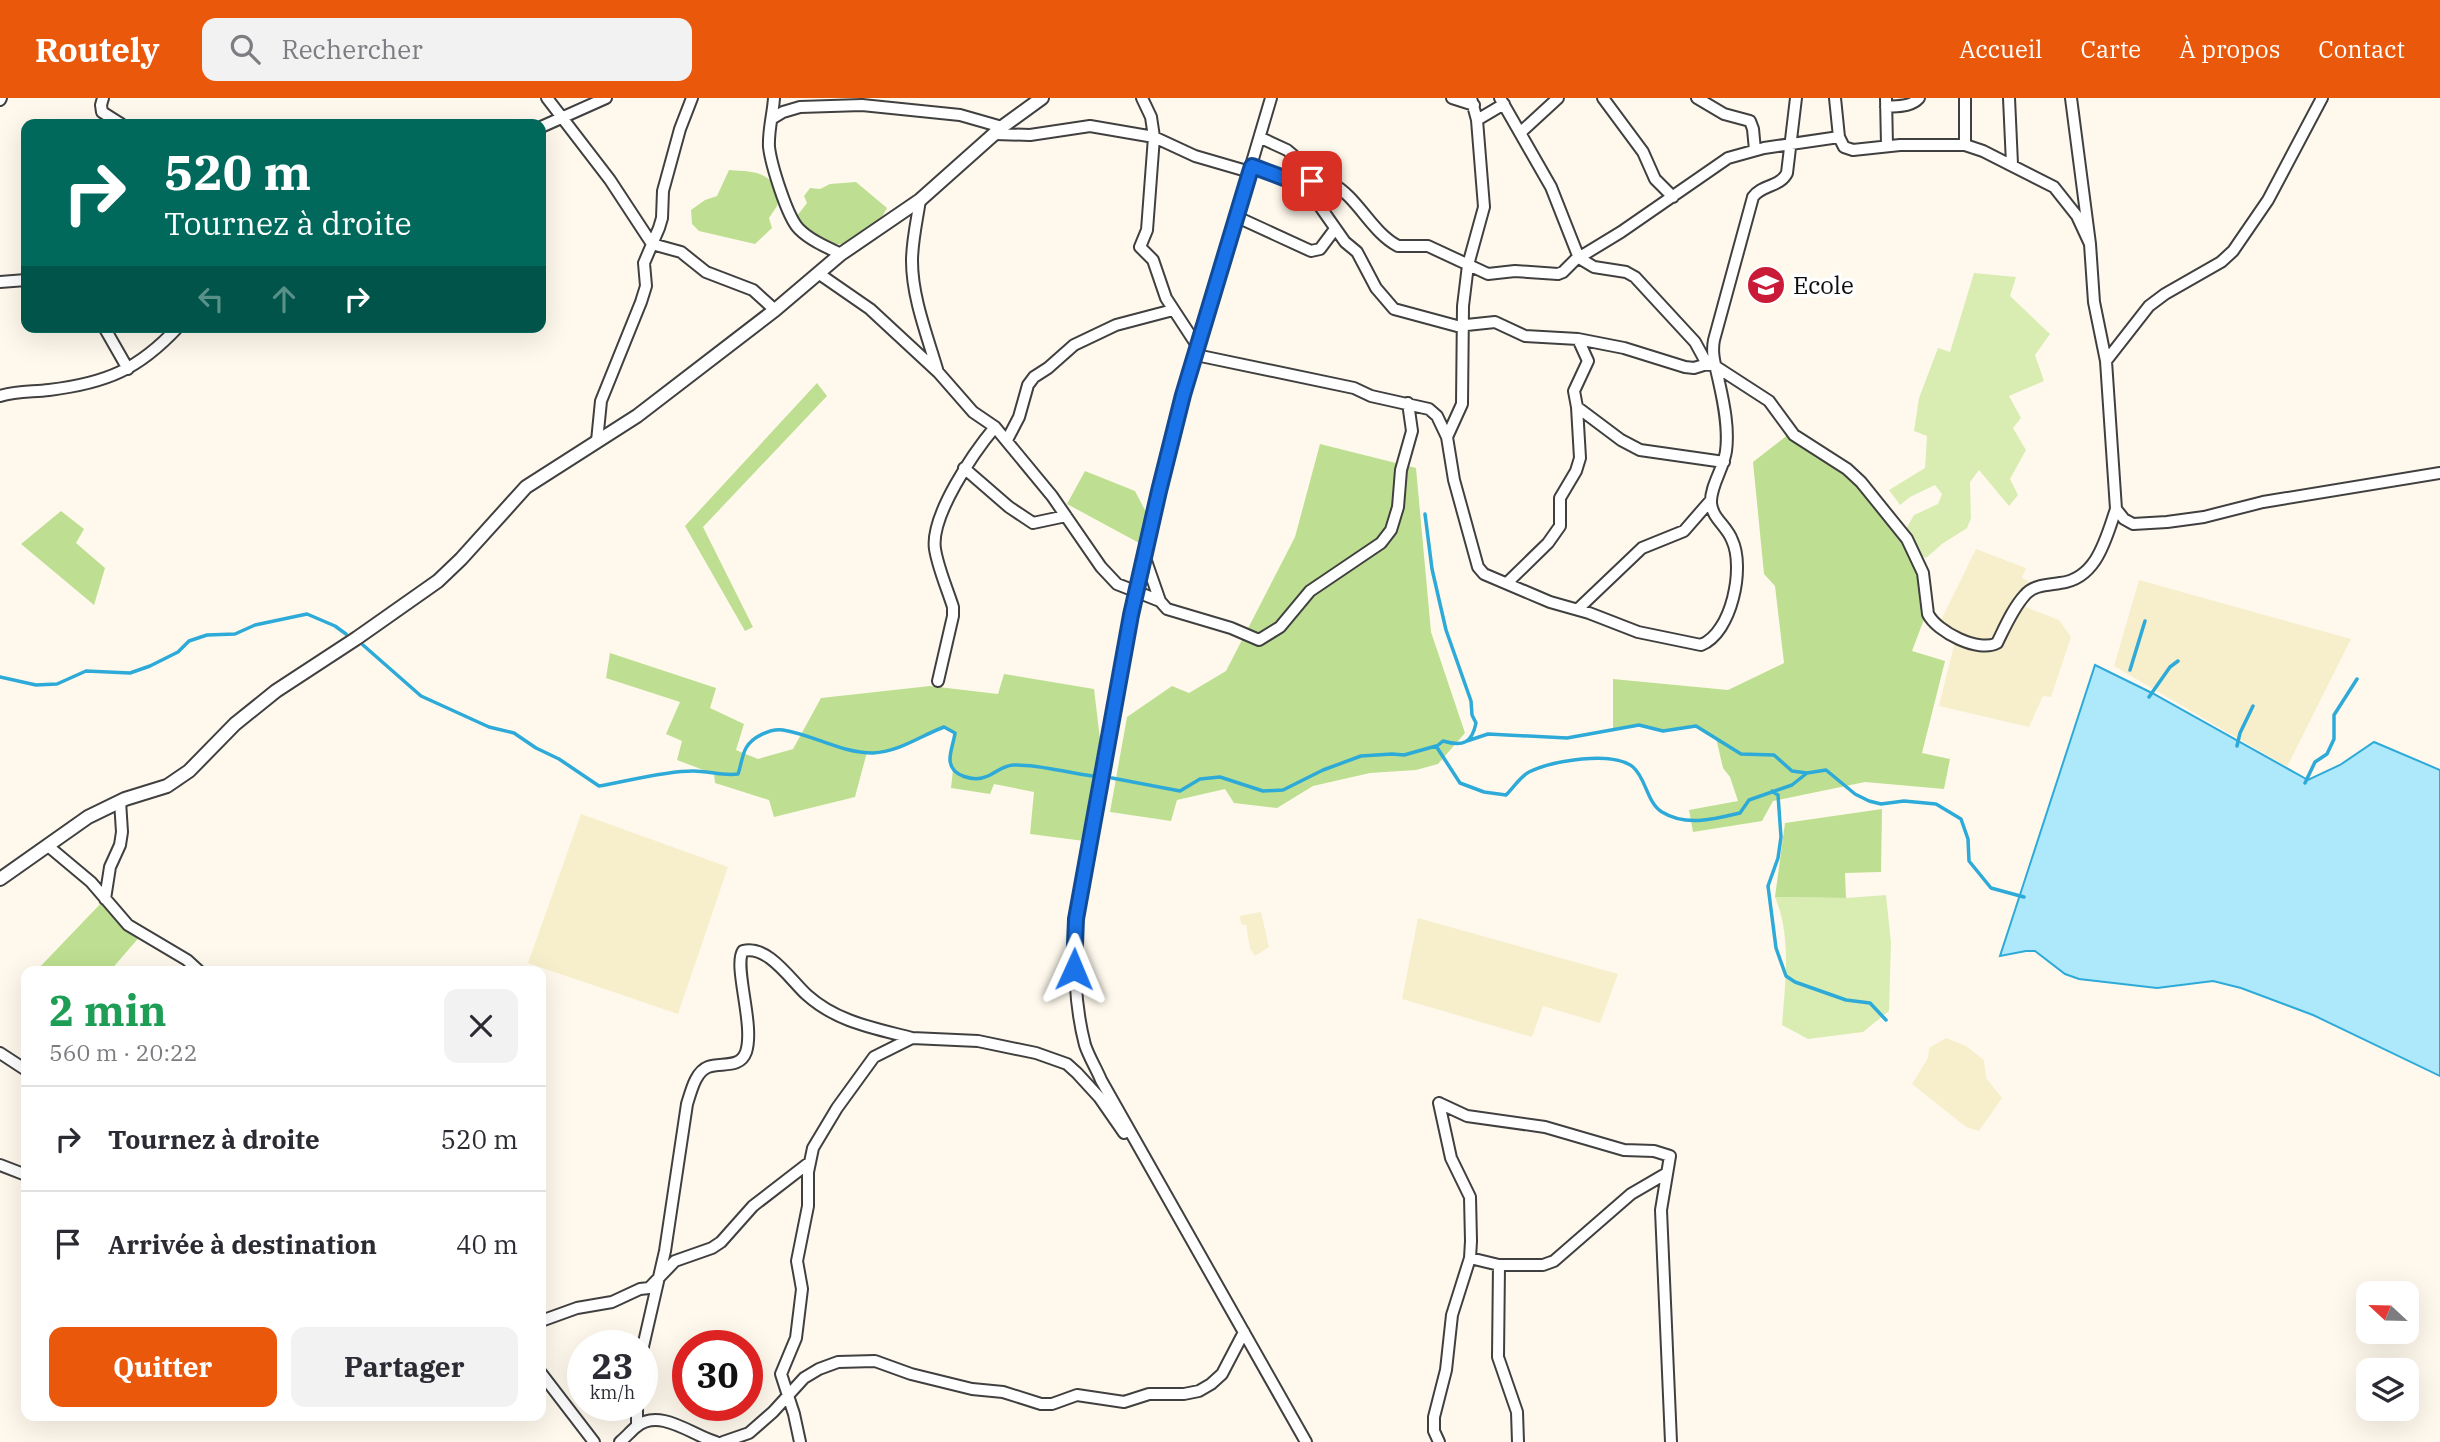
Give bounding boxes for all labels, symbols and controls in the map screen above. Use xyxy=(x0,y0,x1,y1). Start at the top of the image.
search box xyxy=(202,18,692,81)
text: Routely xyxy=(35,28,160,71)
icon: search xyxy=(226,30,264,68)
text: Rechercher xyxy=(282,32,423,66)
text: Accueil xyxy=(1959,33,2043,65)
text: Carte xyxy=(2081,33,2141,65)
text: À propos xyxy=(2179,33,2280,65)
text: Contact xyxy=(2318,33,2405,65)
text: 520 m xyxy=(164,140,311,203)
icon: right xyxy=(49,147,140,238)
pin xyxy=(1282,151,1342,211)
icon: arrive xyxy=(1293,162,1331,200)
text: Tournez à droite xyxy=(164,202,412,244)
school or university icon: Ecole xyxy=(1745,264,1787,306)
place label: Ecole xyxy=(1793,269,1854,301)
icon: left xyxy=(192,280,230,318)
icon: ahead xyxy=(265,280,303,318)
icon: right xyxy=(338,280,376,318)
position arrow xyxy=(1037,932,1111,1006)
text: 2 min xyxy=(49,983,167,1038)
button: close xyxy=(444,989,518,1063)
text: 560 m · 20:22 xyxy=(49,1037,198,1067)
icon: right xyxy=(49,1120,87,1158)
text: Tournez à droite xyxy=(108,1122,320,1156)
text: 520 m xyxy=(440,1122,518,1156)
icon: arrive xyxy=(49,1225,87,1263)
text: Arrivée à destination xyxy=(108,1227,377,1261)
text: 40 m xyxy=(456,1227,518,1261)
north arrow xyxy=(2356,1281,2418,1344)
map controls xyxy=(2356,1281,2419,1421)
button: Quitter xyxy=(49,1327,277,1407)
button: Partager xyxy=(291,1327,518,1407)
speed limit sign: 30 xyxy=(672,1330,763,1421)
text: 23 xyxy=(591,1343,634,1389)
button: layers xyxy=(2356,1358,2419,1421)
text: km/h xyxy=(590,1381,635,1404)

